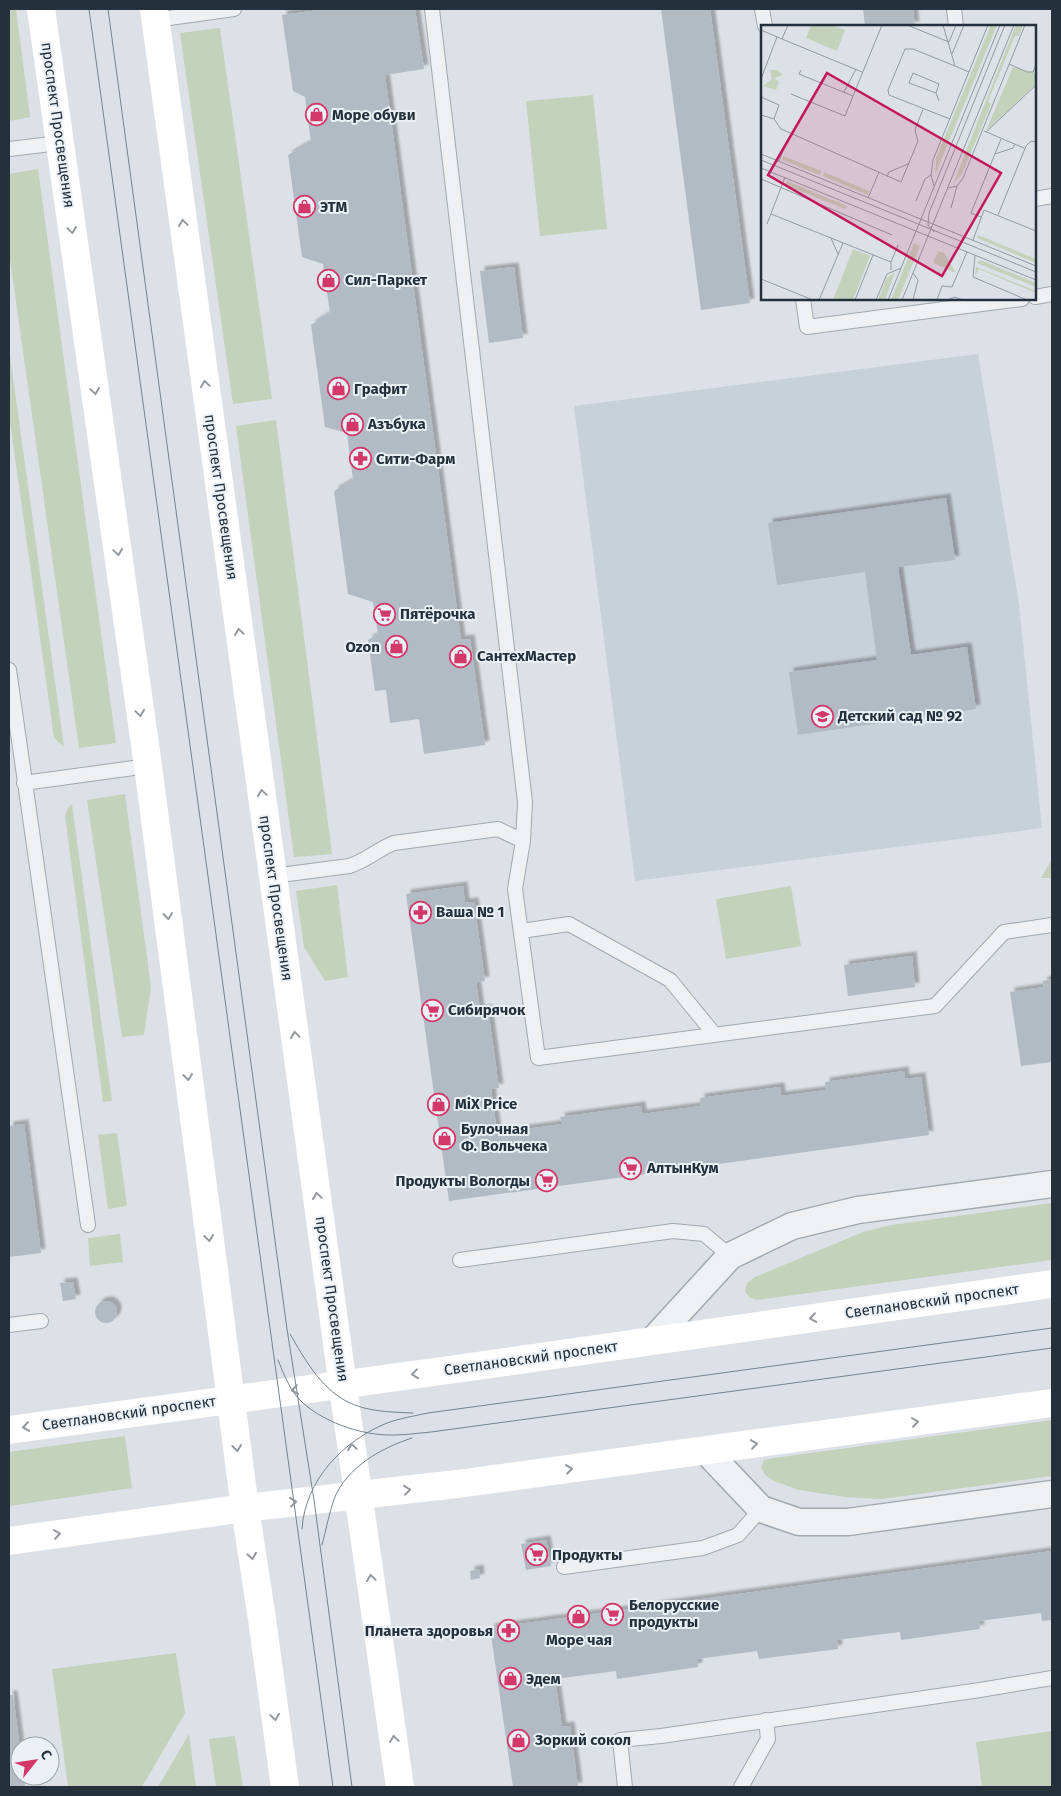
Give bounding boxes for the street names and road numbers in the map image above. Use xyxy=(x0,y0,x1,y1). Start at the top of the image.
street label: проспект Просвещения xyxy=(37,41,79,209)
street label: проспект Просвещения xyxy=(200,413,242,581)
street label: проспект Просвещения xyxy=(255,814,297,982)
street label: проспект Просвещения xyxy=(311,1215,353,1383)
street label: Светлановский проспект xyxy=(844,1280,1020,1322)
street label: Светлановский проспект xyxy=(443,1337,619,1379)
street label: Светлановский проспект xyxy=(41,1392,217,1434)

